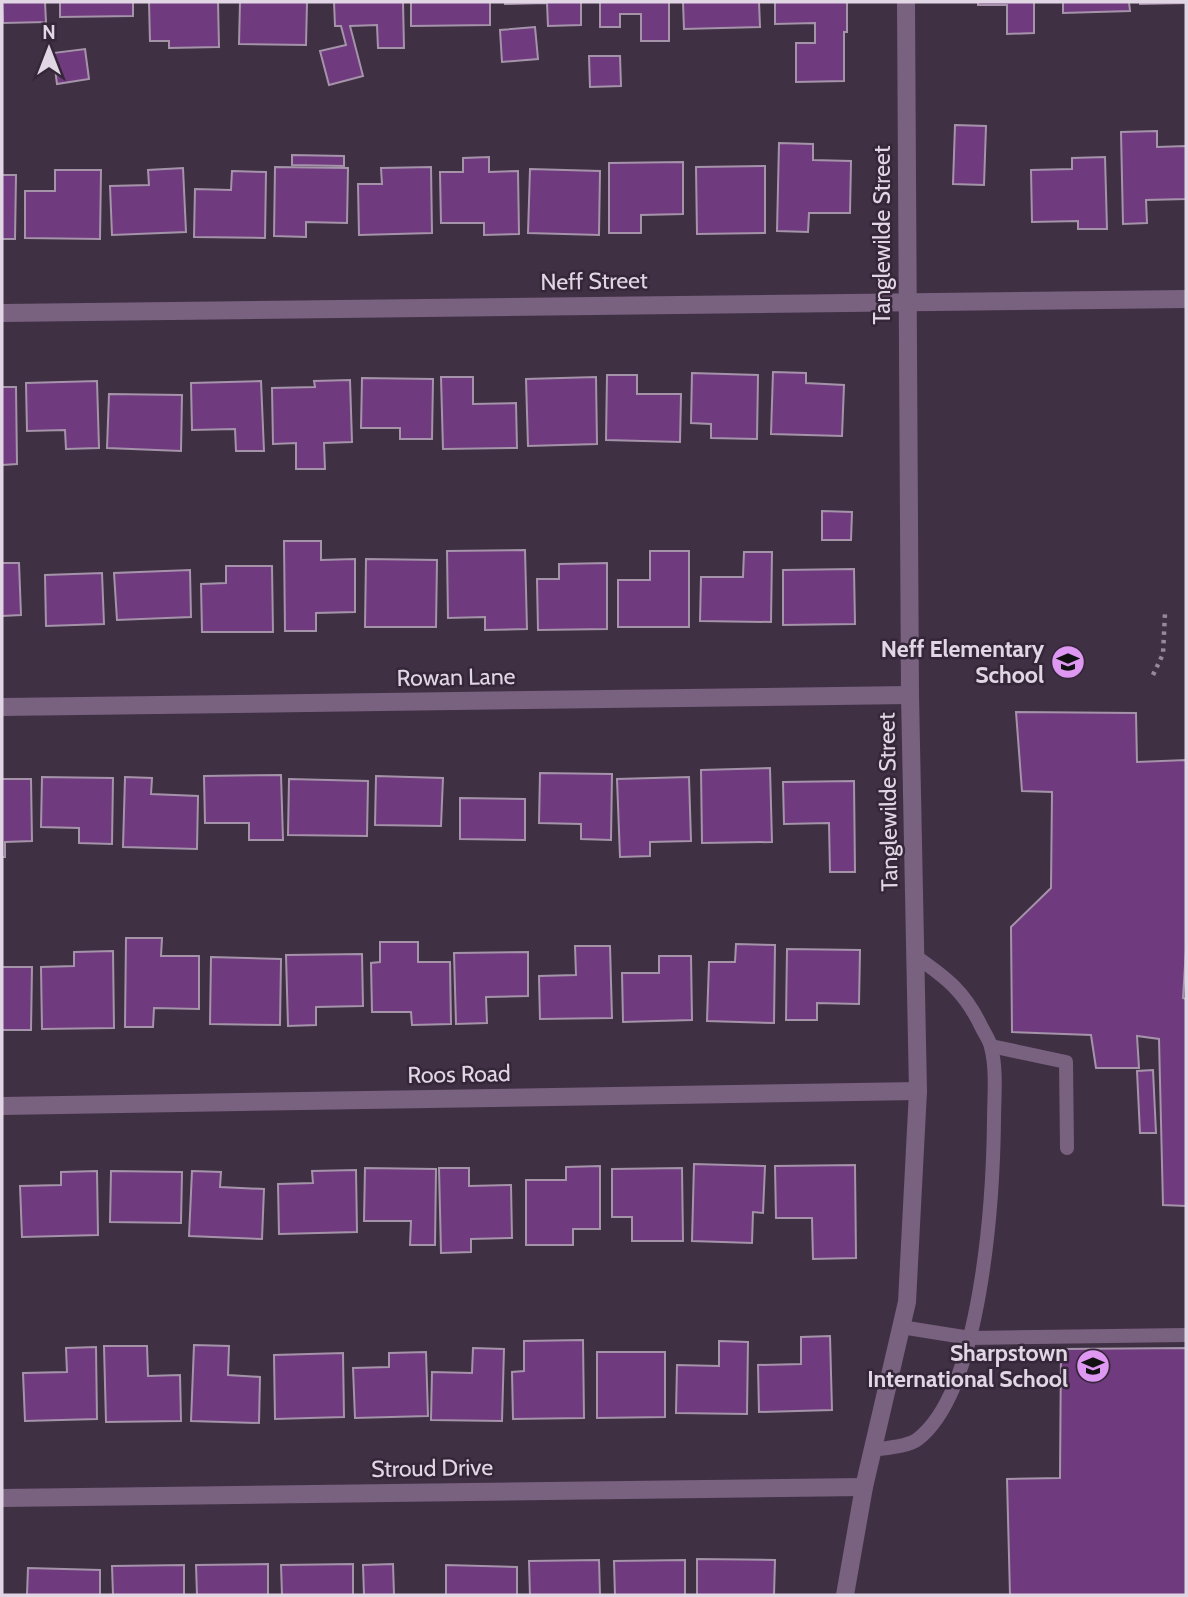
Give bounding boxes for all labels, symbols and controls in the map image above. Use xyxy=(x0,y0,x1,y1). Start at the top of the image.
north arrow xyxy=(14,14,84,84)
text: N xyxy=(42,21,56,44)
street label: Tanglewilde Street xyxy=(868,145,896,324)
street label: Neff Street xyxy=(540,266,648,296)
place label: Neff Elementary School xyxy=(881,635,1045,689)
school or university icon: Neff Elementary School xyxy=(1049,643,1087,681)
street label: Rowan Lane xyxy=(396,662,516,692)
street label: Tanglewilde Street xyxy=(872,712,904,892)
street label: Roos Road xyxy=(407,1059,511,1089)
place label: Sharpstown International School xyxy=(867,1339,1068,1393)
school or university icon: Sharpstown International School xyxy=(1074,1347,1112,1385)
street label: Stroud Drive xyxy=(371,1453,493,1483)

